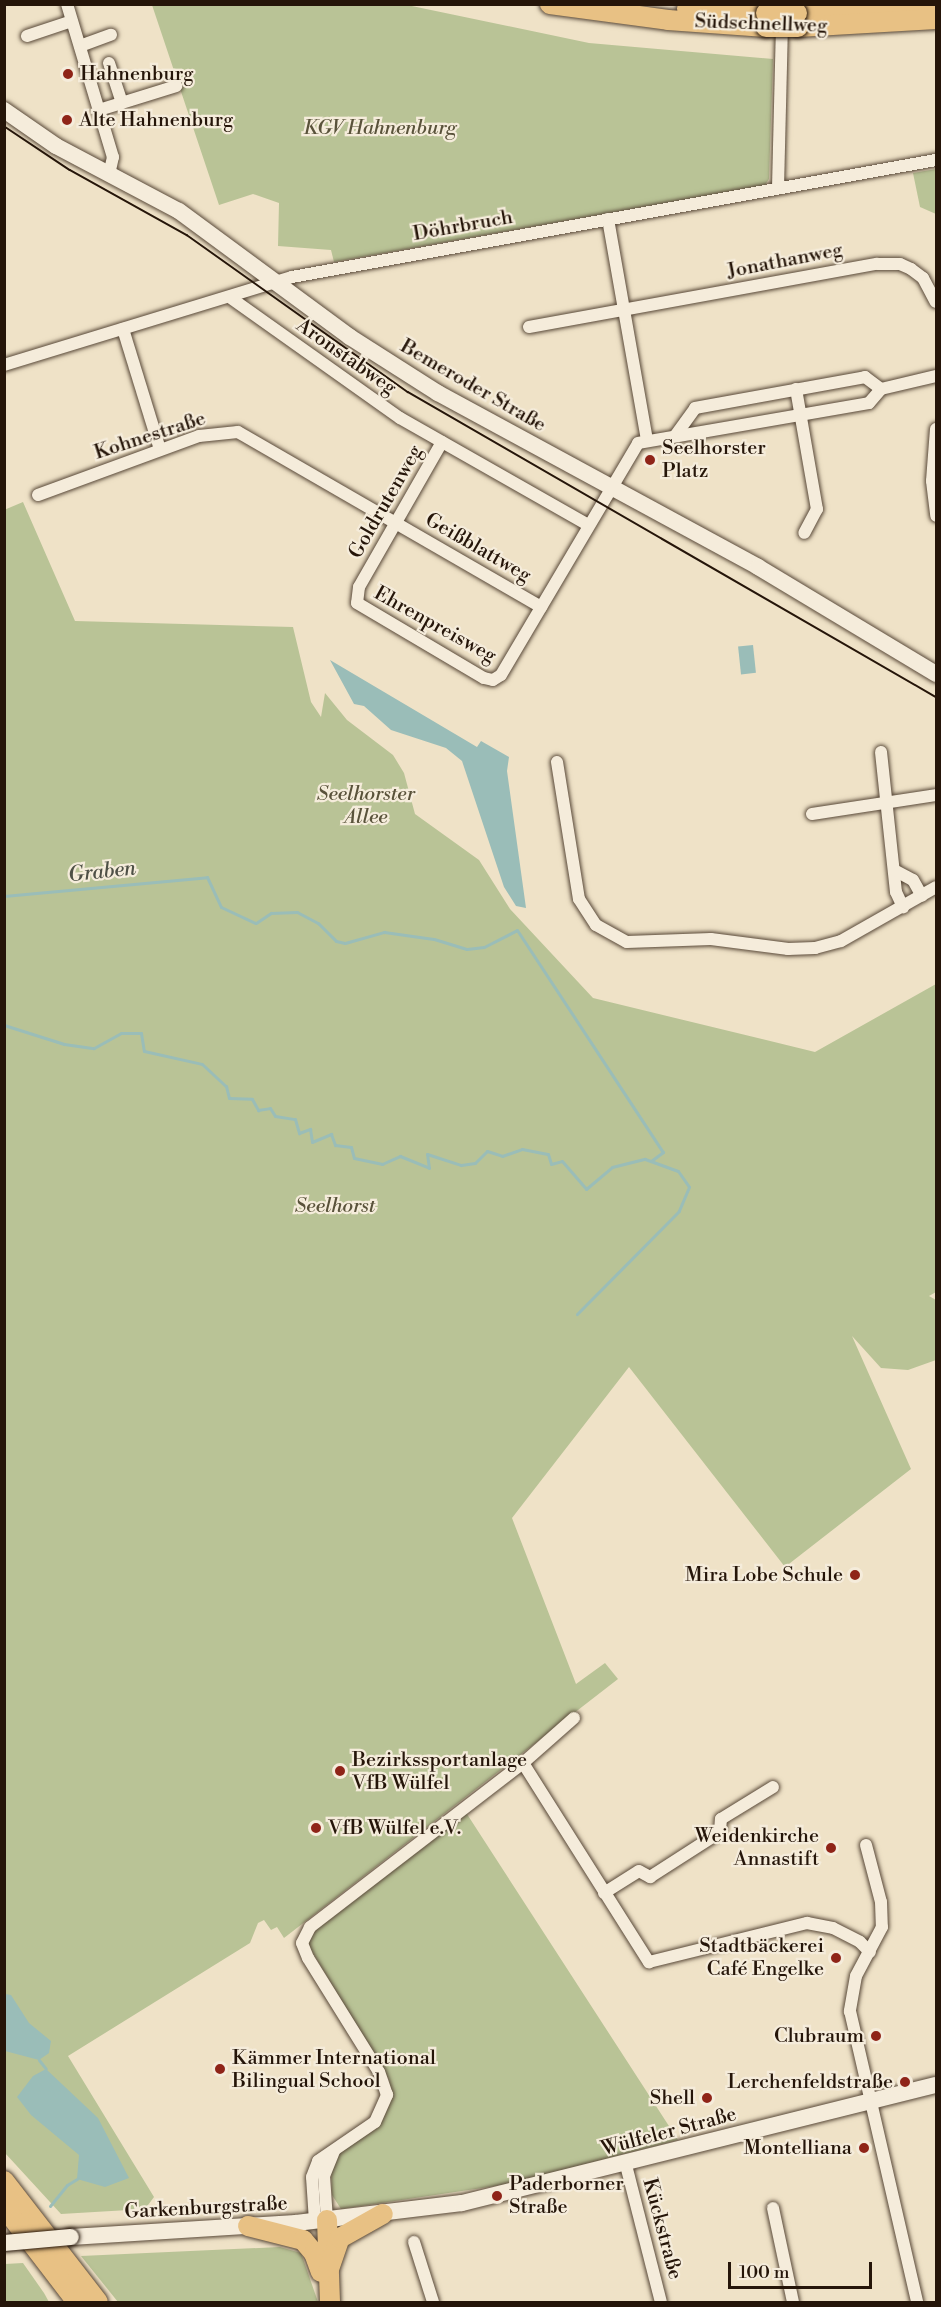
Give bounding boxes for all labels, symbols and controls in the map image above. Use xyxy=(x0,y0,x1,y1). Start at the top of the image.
street label: Südschnellweg xyxy=(694,10,828,38)
place label: Hahnenburg xyxy=(80,62,194,86)
marker: Hahnenburg xyxy=(61,67,75,81)
place label: Alte Hahnenburg xyxy=(79,108,233,132)
marker: Alte Hahnenburg xyxy=(60,113,74,127)
park label: KGV Hahnenburg xyxy=(303,116,457,140)
street label: Döhrbruch xyxy=(411,205,515,247)
street label: Jonathanweg xyxy=(725,238,845,284)
street label: Aronstabweg xyxy=(291,314,401,400)
street label: Bemeroder Straße xyxy=(396,335,550,437)
street label: Kohnestraße xyxy=(91,407,209,465)
place label: Seelhorster Platz xyxy=(662,436,766,483)
street label: Goldrutenweg xyxy=(344,441,428,563)
marker: Seelhorster Platz xyxy=(643,453,657,467)
street label: Geißblattweg xyxy=(421,508,535,588)
street label: Ehrenpreisweg xyxy=(370,581,500,669)
park label: Seelhorster Allee xyxy=(317,783,415,830)
water label: Graben xyxy=(67,856,137,888)
park label: Seelhorst xyxy=(295,1194,375,1218)
place label: Mira Lobe Schule xyxy=(685,1563,843,1587)
marker: Mira Lobe Schule xyxy=(848,1568,862,1582)
place label: Bezirkssportanlage VfB Wülfel xyxy=(352,1748,527,1795)
marker: Bezirkssportanlage VfB Wülfel xyxy=(333,1764,347,1778)
place label: VfB Wülfel e.V. xyxy=(328,1816,461,1840)
marker: VfB Wülfel e.V. xyxy=(309,1821,323,1835)
place label: Weidenkirche Annastift xyxy=(695,1824,819,1871)
marker: Weidenkirche Annastift xyxy=(824,1841,838,1855)
place label: Stadtbäckerei Café Engelke xyxy=(699,1934,824,1981)
marker: Stadtbäckerei Café Engelke xyxy=(829,1951,843,1965)
place label: Clubraum xyxy=(774,2024,864,2048)
marker: Clubraum xyxy=(869,2029,883,2043)
place label: Kämmer International Bilingual School xyxy=(232,2046,436,2093)
marker: Kämmer International Bilingual School xyxy=(213,2062,227,2076)
place label: Lerchenfeldstraße xyxy=(727,2070,893,2094)
marker: Lerchenfeldstraße xyxy=(898,2075,912,2089)
place label: Shell xyxy=(650,2086,695,2110)
marker: Shell xyxy=(700,2091,714,2105)
street label: Wülfeler Straße xyxy=(599,2102,739,2162)
place label: Montelliana xyxy=(744,2136,852,2160)
marker: Montelliana xyxy=(857,2141,871,2155)
place label: Paderborner Straße xyxy=(509,2172,624,2219)
street label: Kückstraße xyxy=(637,2176,687,2282)
marker: Paderborner Straße xyxy=(490,2189,504,2203)
street label: Garkenburgstraße xyxy=(124,2192,288,2224)
scale bar xyxy=(731,2250,875,2288)
text: 100 m xyxy=(739,2261,790,2284)

